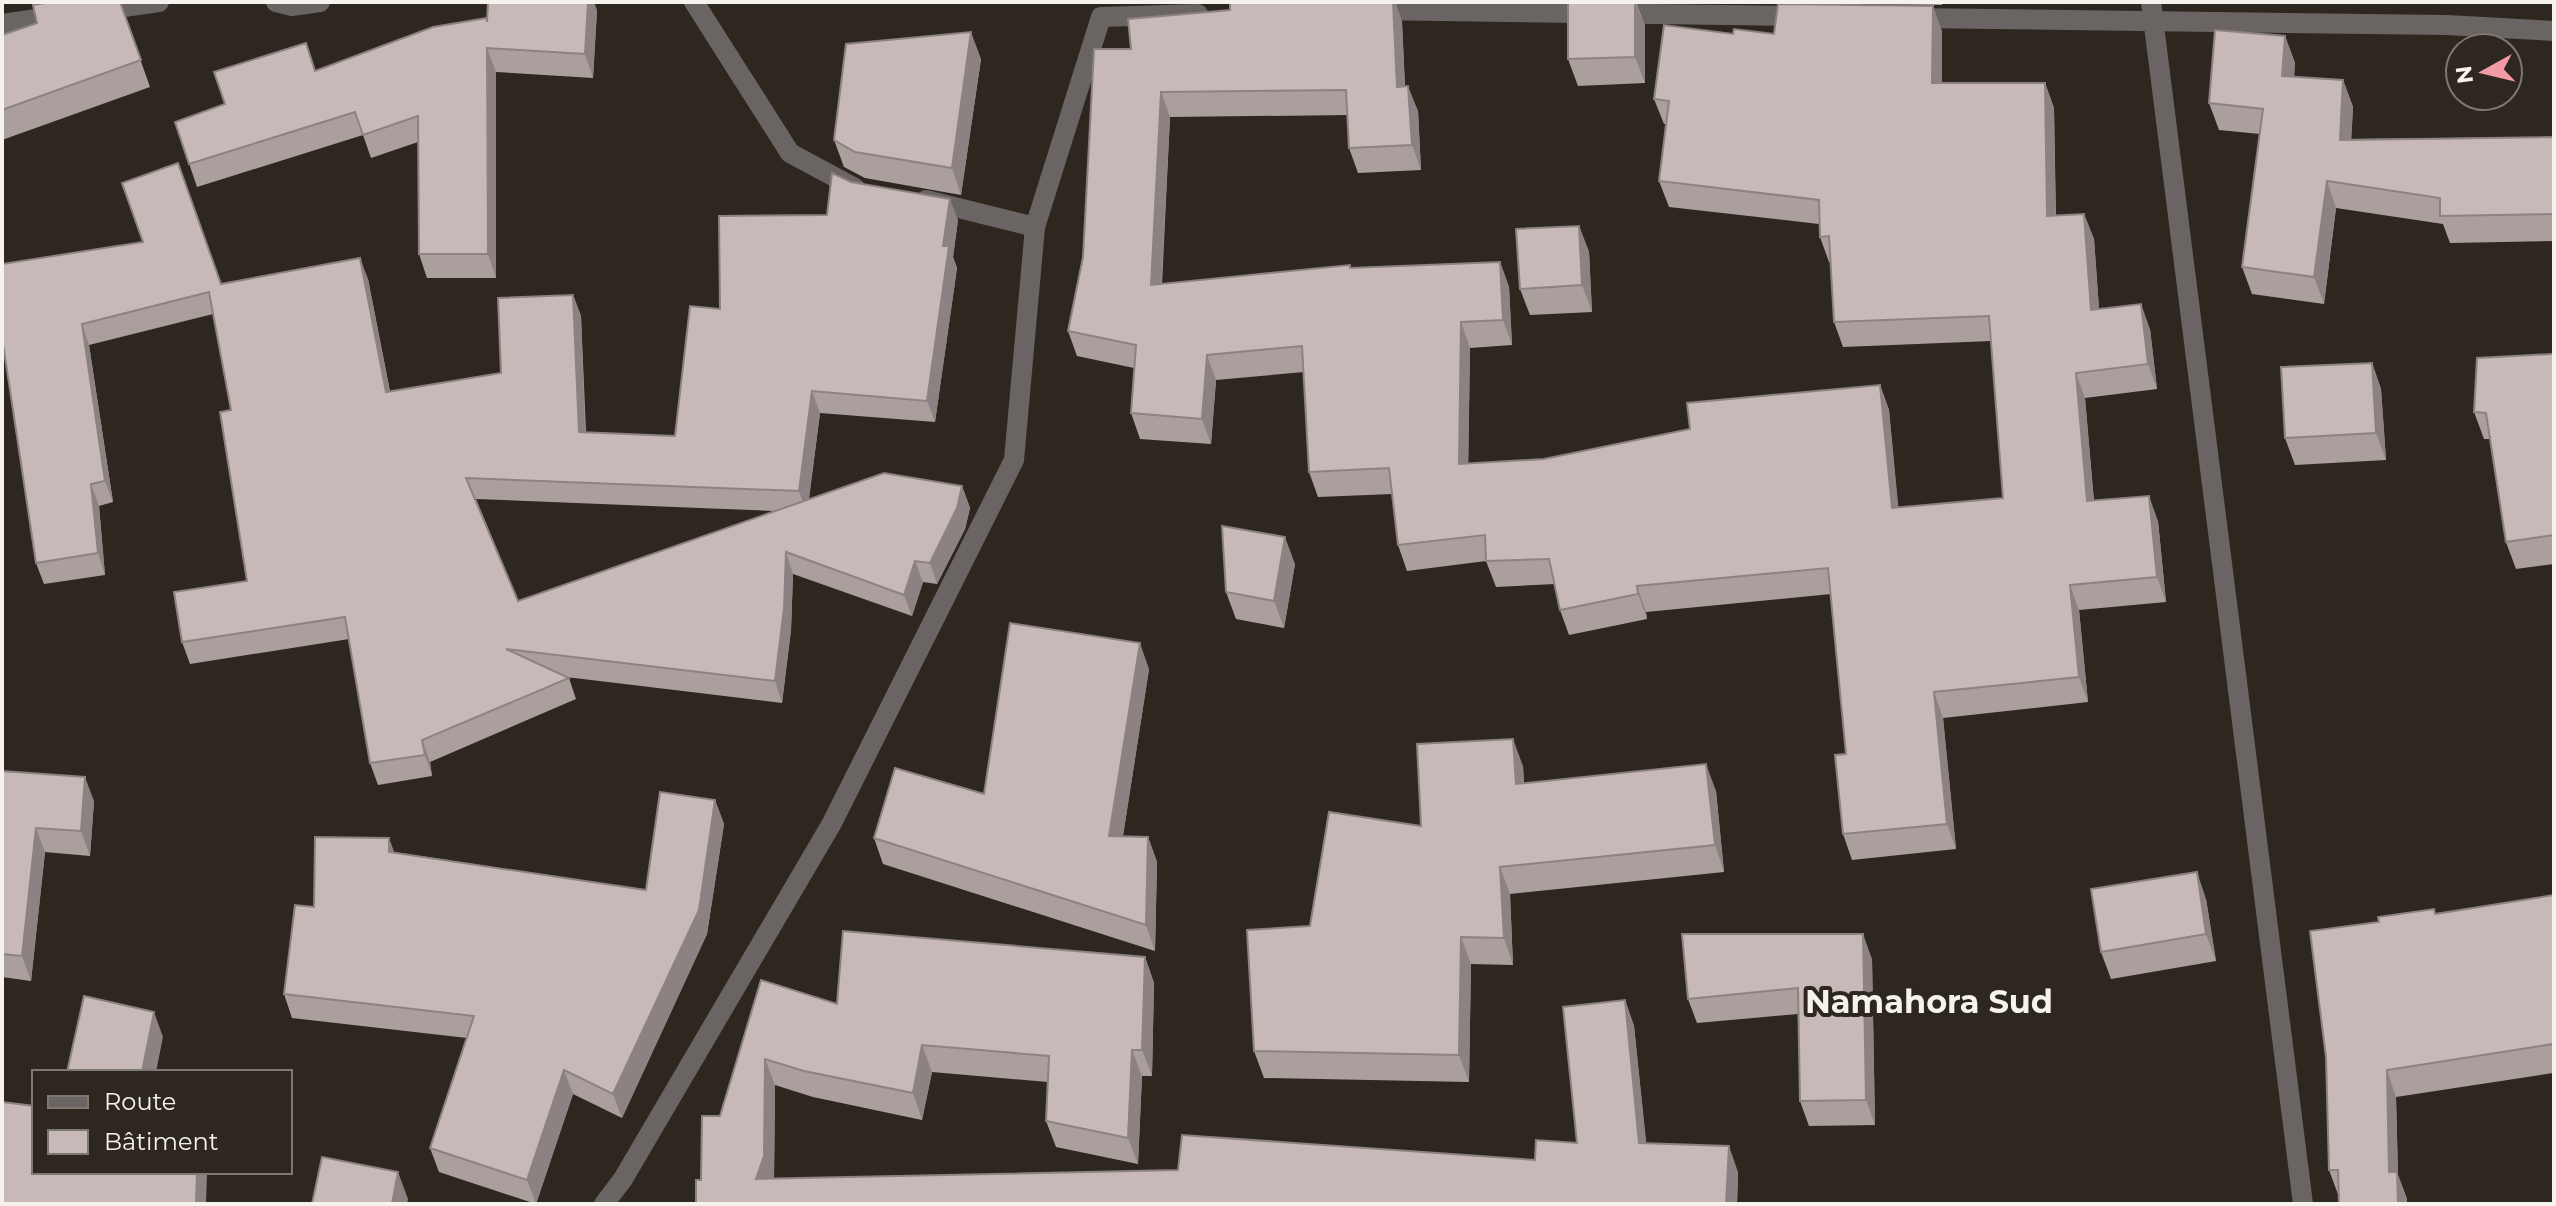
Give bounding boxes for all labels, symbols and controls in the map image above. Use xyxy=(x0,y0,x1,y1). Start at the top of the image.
north arrow xyxy=(2444,32,2524,112)
text: N xyxy=(2450,64,2479,85)
district label: Namahora Sud xyxy=(1805,982,2053,1021)
legend xyxy=(32,1070,292,1174)
text: Route xyxy=(104,1087,176,1116)
text: Bâtiment xyxy=(104,1127,219,1156)

